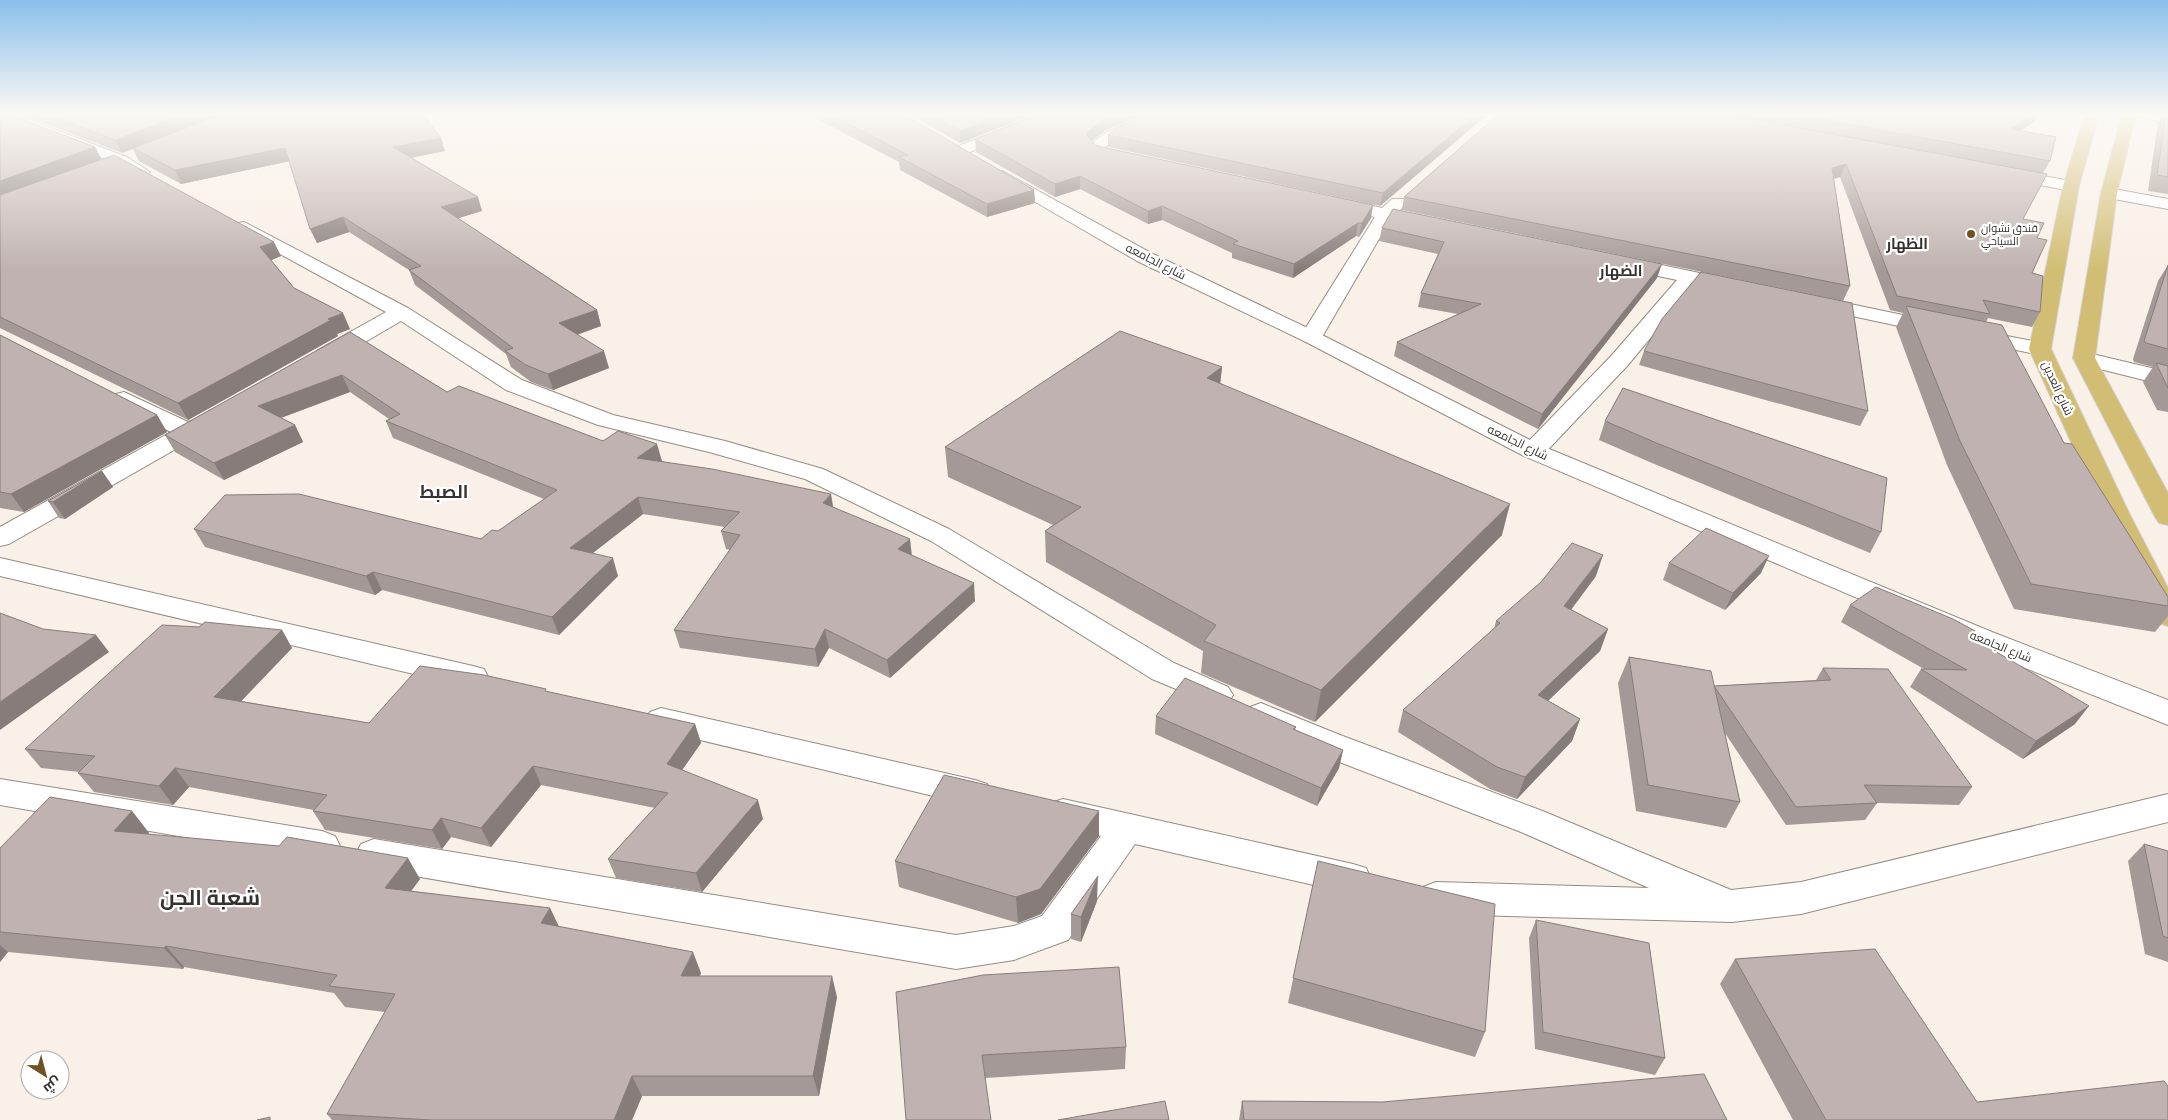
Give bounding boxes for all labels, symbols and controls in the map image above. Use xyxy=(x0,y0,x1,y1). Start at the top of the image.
place label: فندق نشوان السياحي xyxy=(1981,222,2038,250)
marker: فندق نشوان السياحي xyxy=(1965,228,1977,240)
district label: الظهار xyxy=(1885,235,1928,253)
street label: شارع الجامعه xyxy=(1123,240,1188,283)
district label: الضهار xyxy=(1599,262,1642,280)
street label: شارع العدين xyxy=(2038,359,2076,418)
street label: شارع الجامعه xyxy=(1485,422,1550,464)
district label: الصبط xyxy=(420,481,468,502)
street label: شارع الجامعه xyxy=(1967,628,2034,666)
district label: شعبة الجن xyxy=(160,885,260,910)
north arrow xyxy=(20,1050,70,1100)
text: ش xyxy=(40,1073,65,1097)

